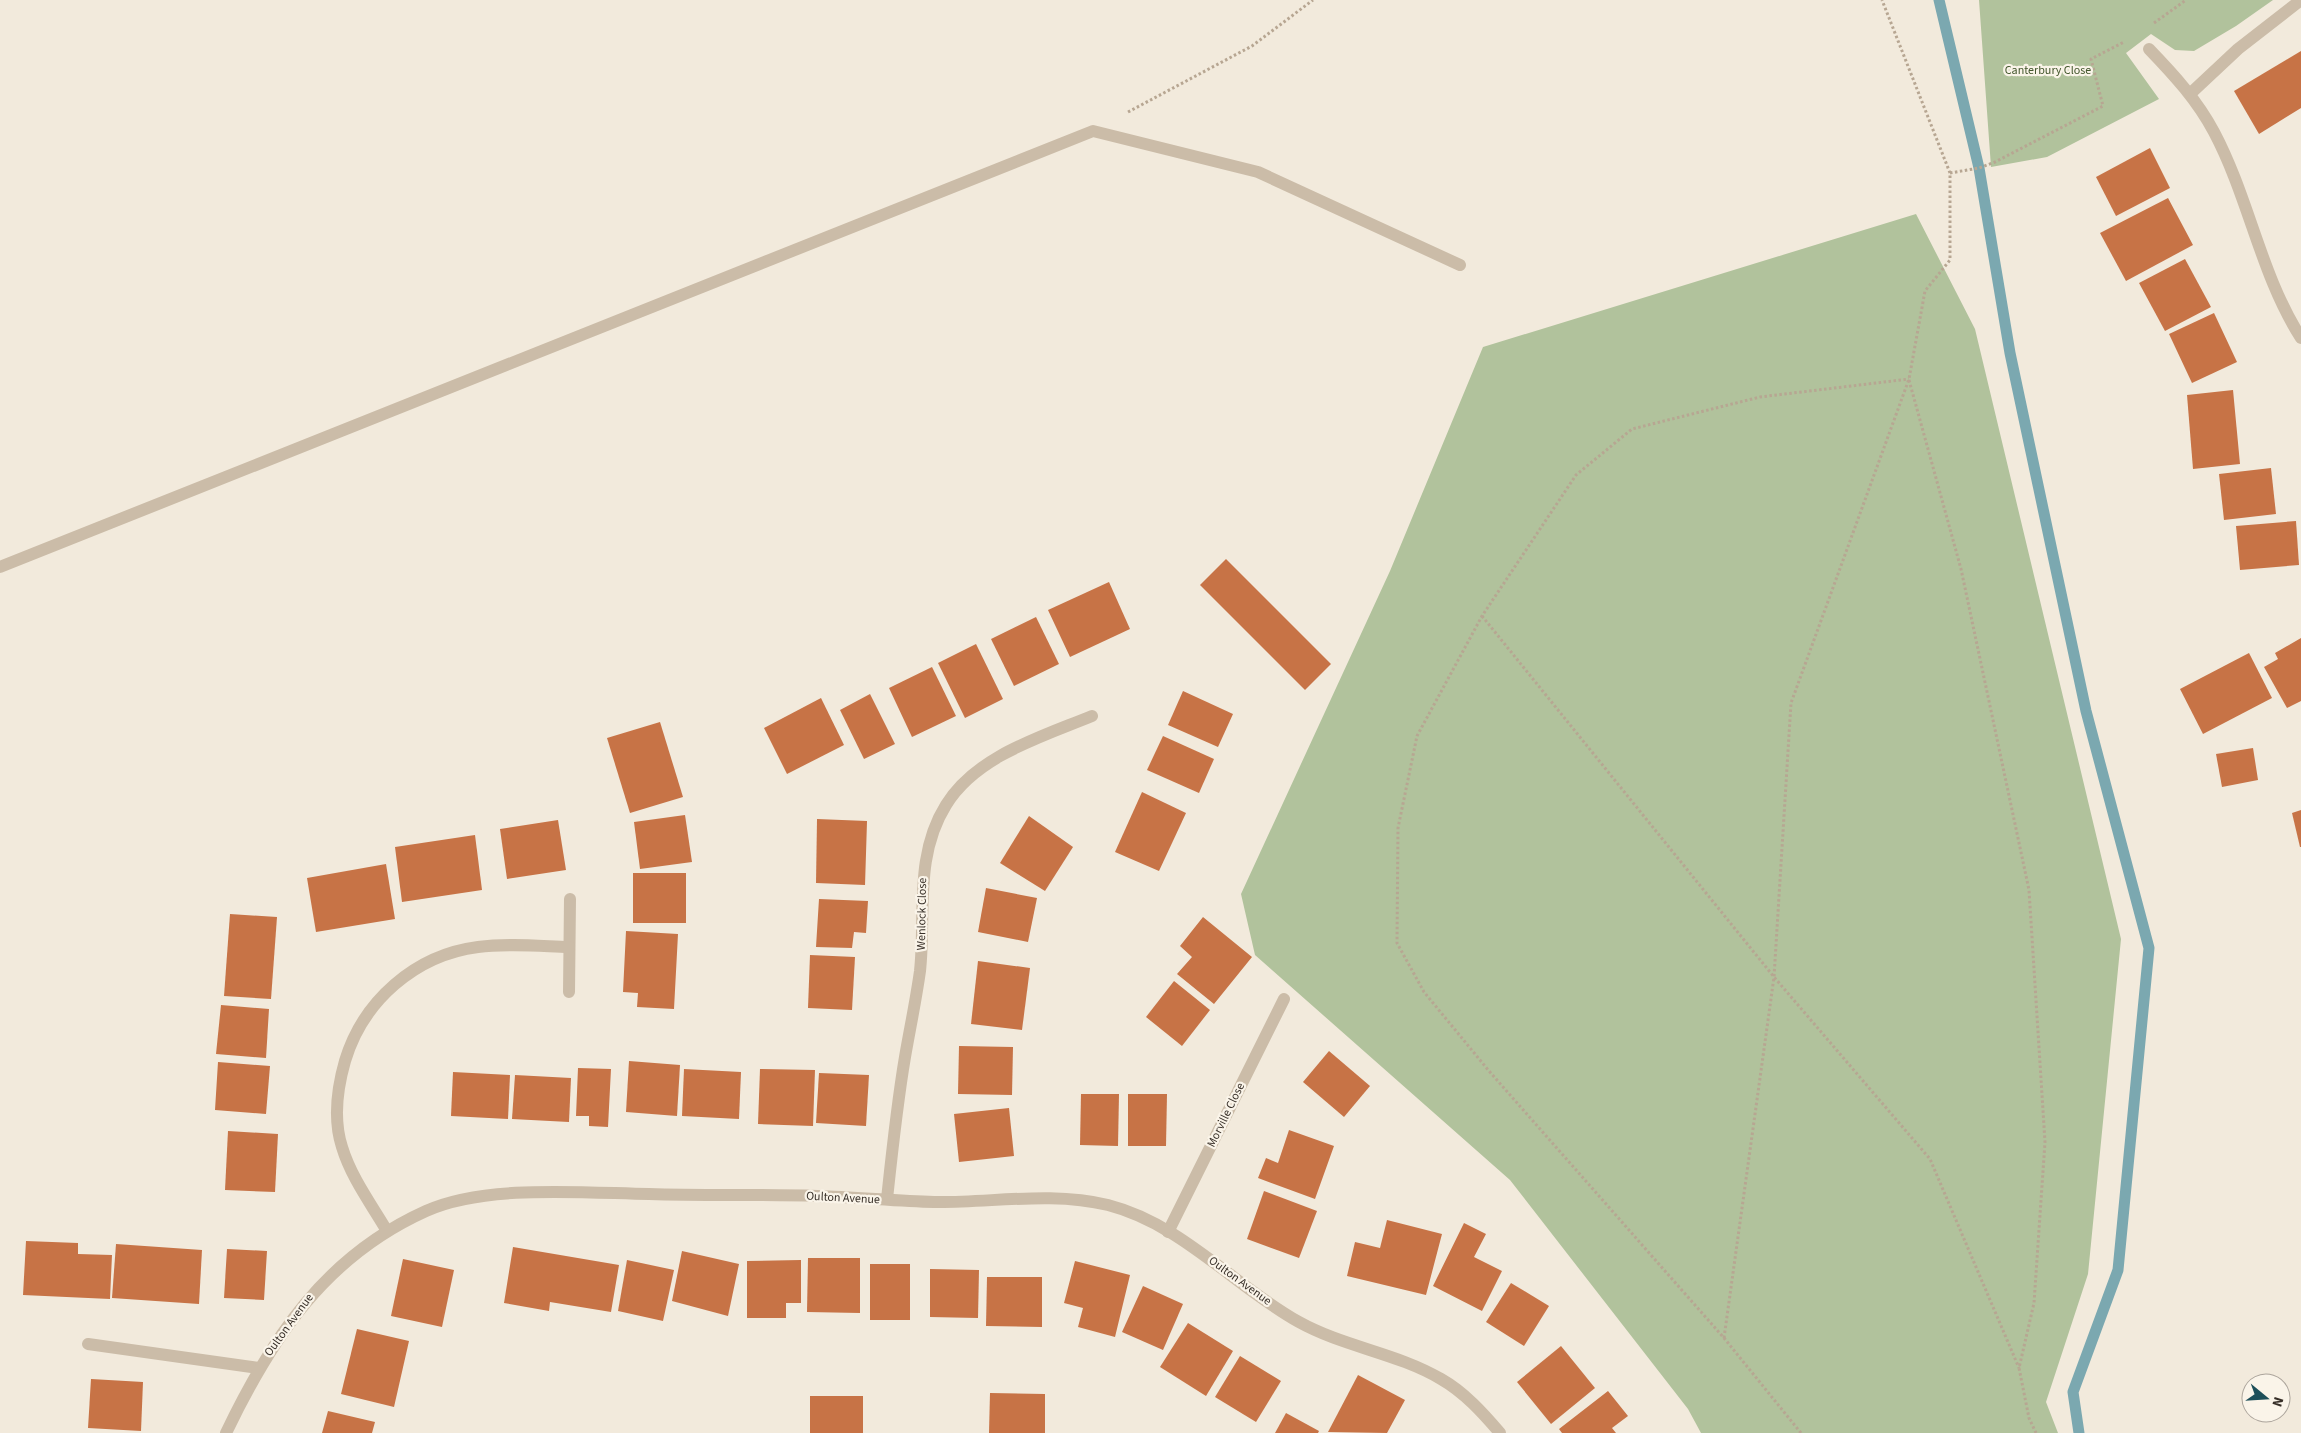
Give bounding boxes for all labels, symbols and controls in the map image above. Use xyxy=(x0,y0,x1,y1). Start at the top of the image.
park label: Canterbury Close xyxy=(2005,62,2091,79)
street label: Wenlock Close xyxy=(913,877,931,950)
street label: Morville Close xyxy=(1203,1080,1249,1150)
street label: Oulton Avenue xyxy=(806,1188,880,1208)
street label: Oulton Avenue xyxy=(1205,1252,1275,1310)
street label: Oulton Avenue xyxy=(260,1290,318,1360)
north arrow xyxy=(2241,1373,2291,1423)
text: N xyxy=(2266,1394,2288,1409)

